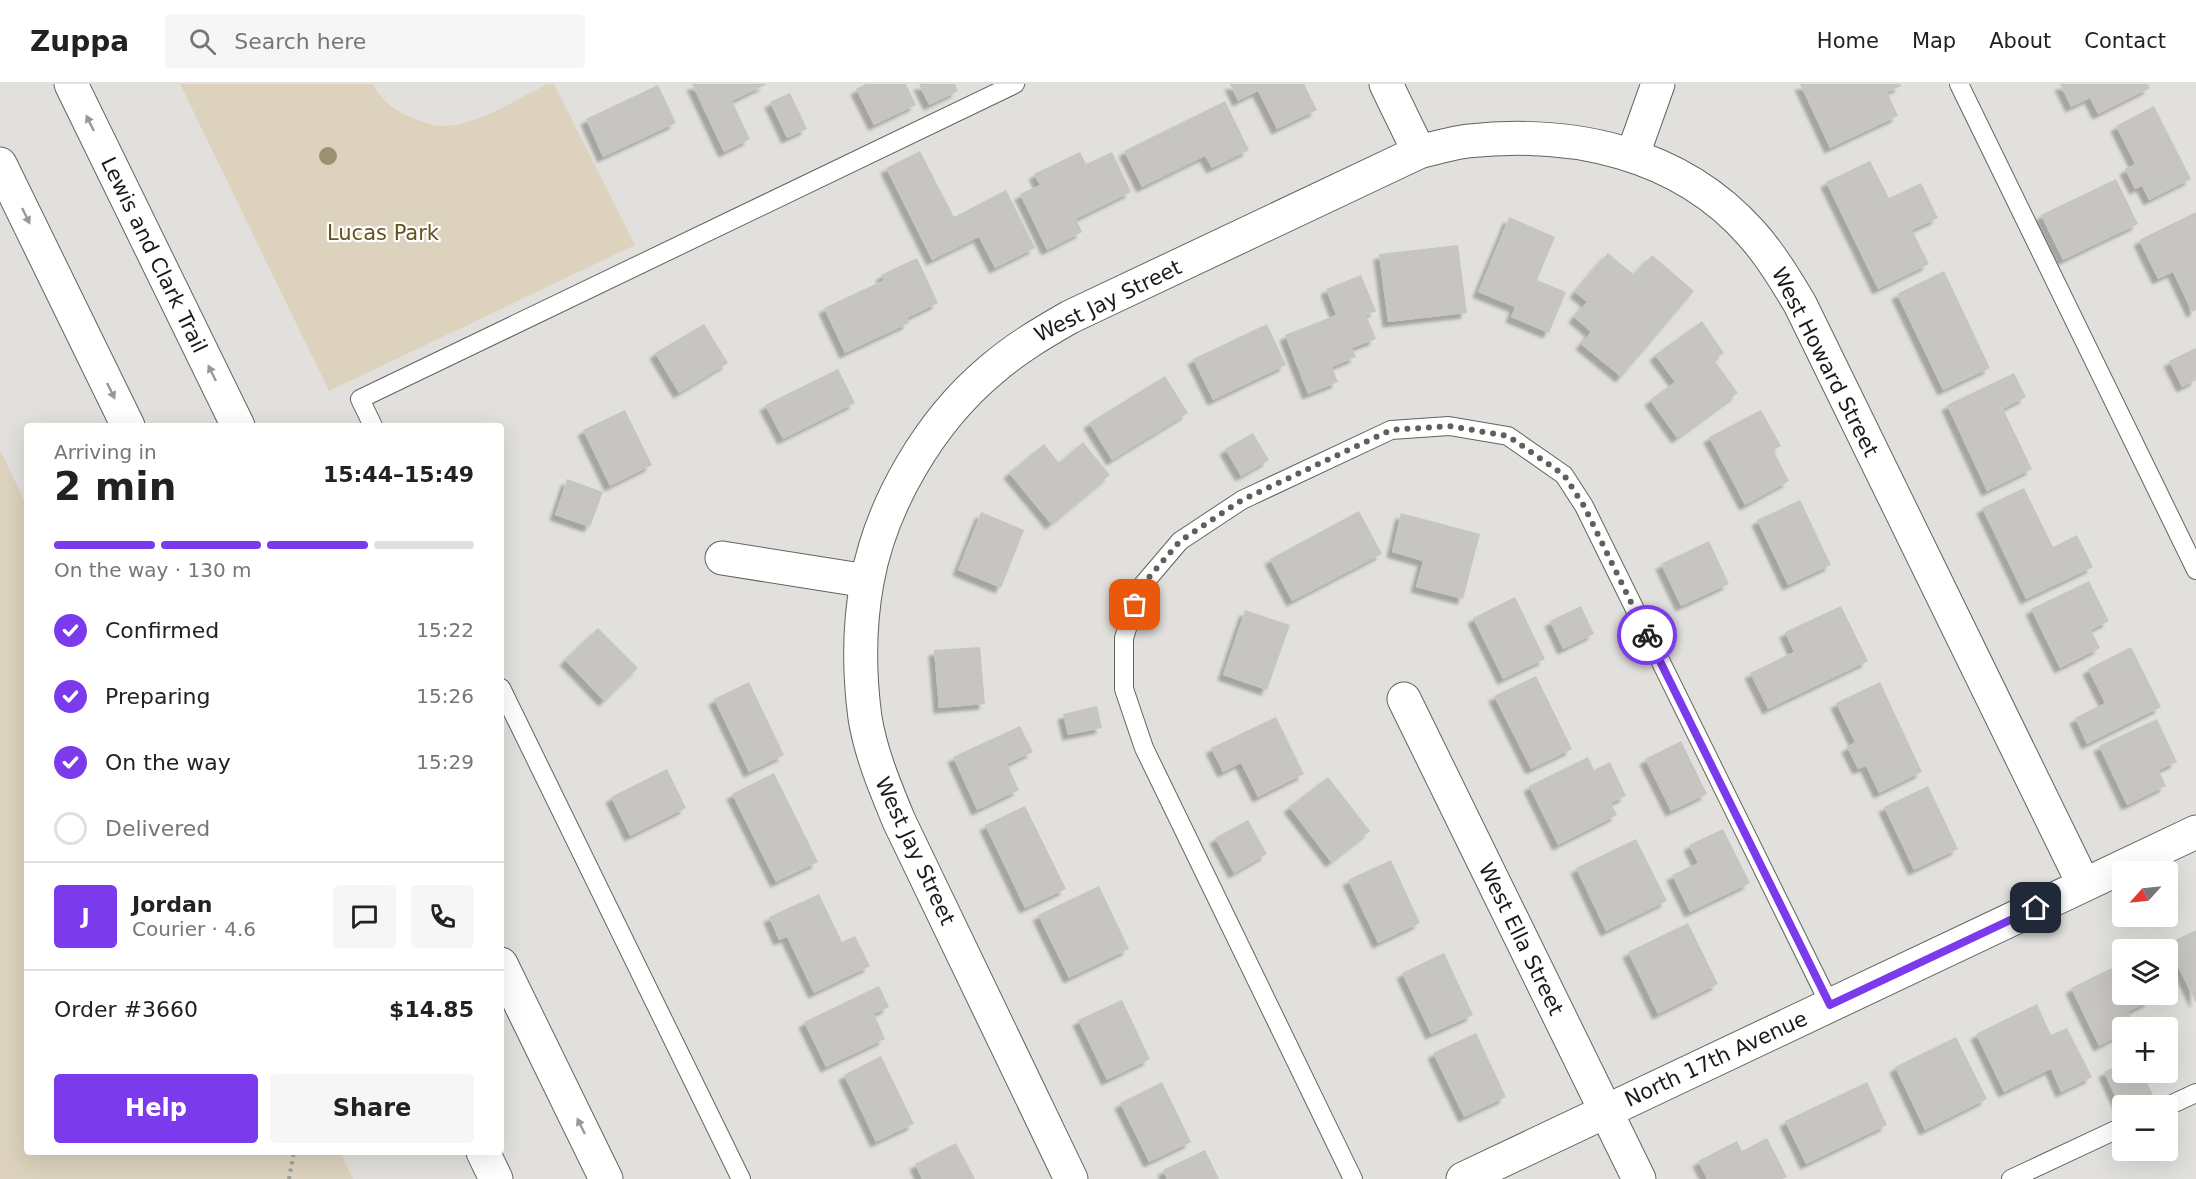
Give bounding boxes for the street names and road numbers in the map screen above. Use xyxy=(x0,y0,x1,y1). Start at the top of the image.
street label: Lewis and Clark Trail xyxy=(96,153,212,357)
street label: West Jay Street xyxy=(1031,255,1185,347)
street label: West Howard Street xyxy=(1767,263,1883,461)
street label: West Jay Street xyxy=(870,773,960,929)
street label: West Ella Street xyxy=(1474,859,1568,1019)
street label: North 17th Avenue xyxy=(1621,1006,1811,1112)

